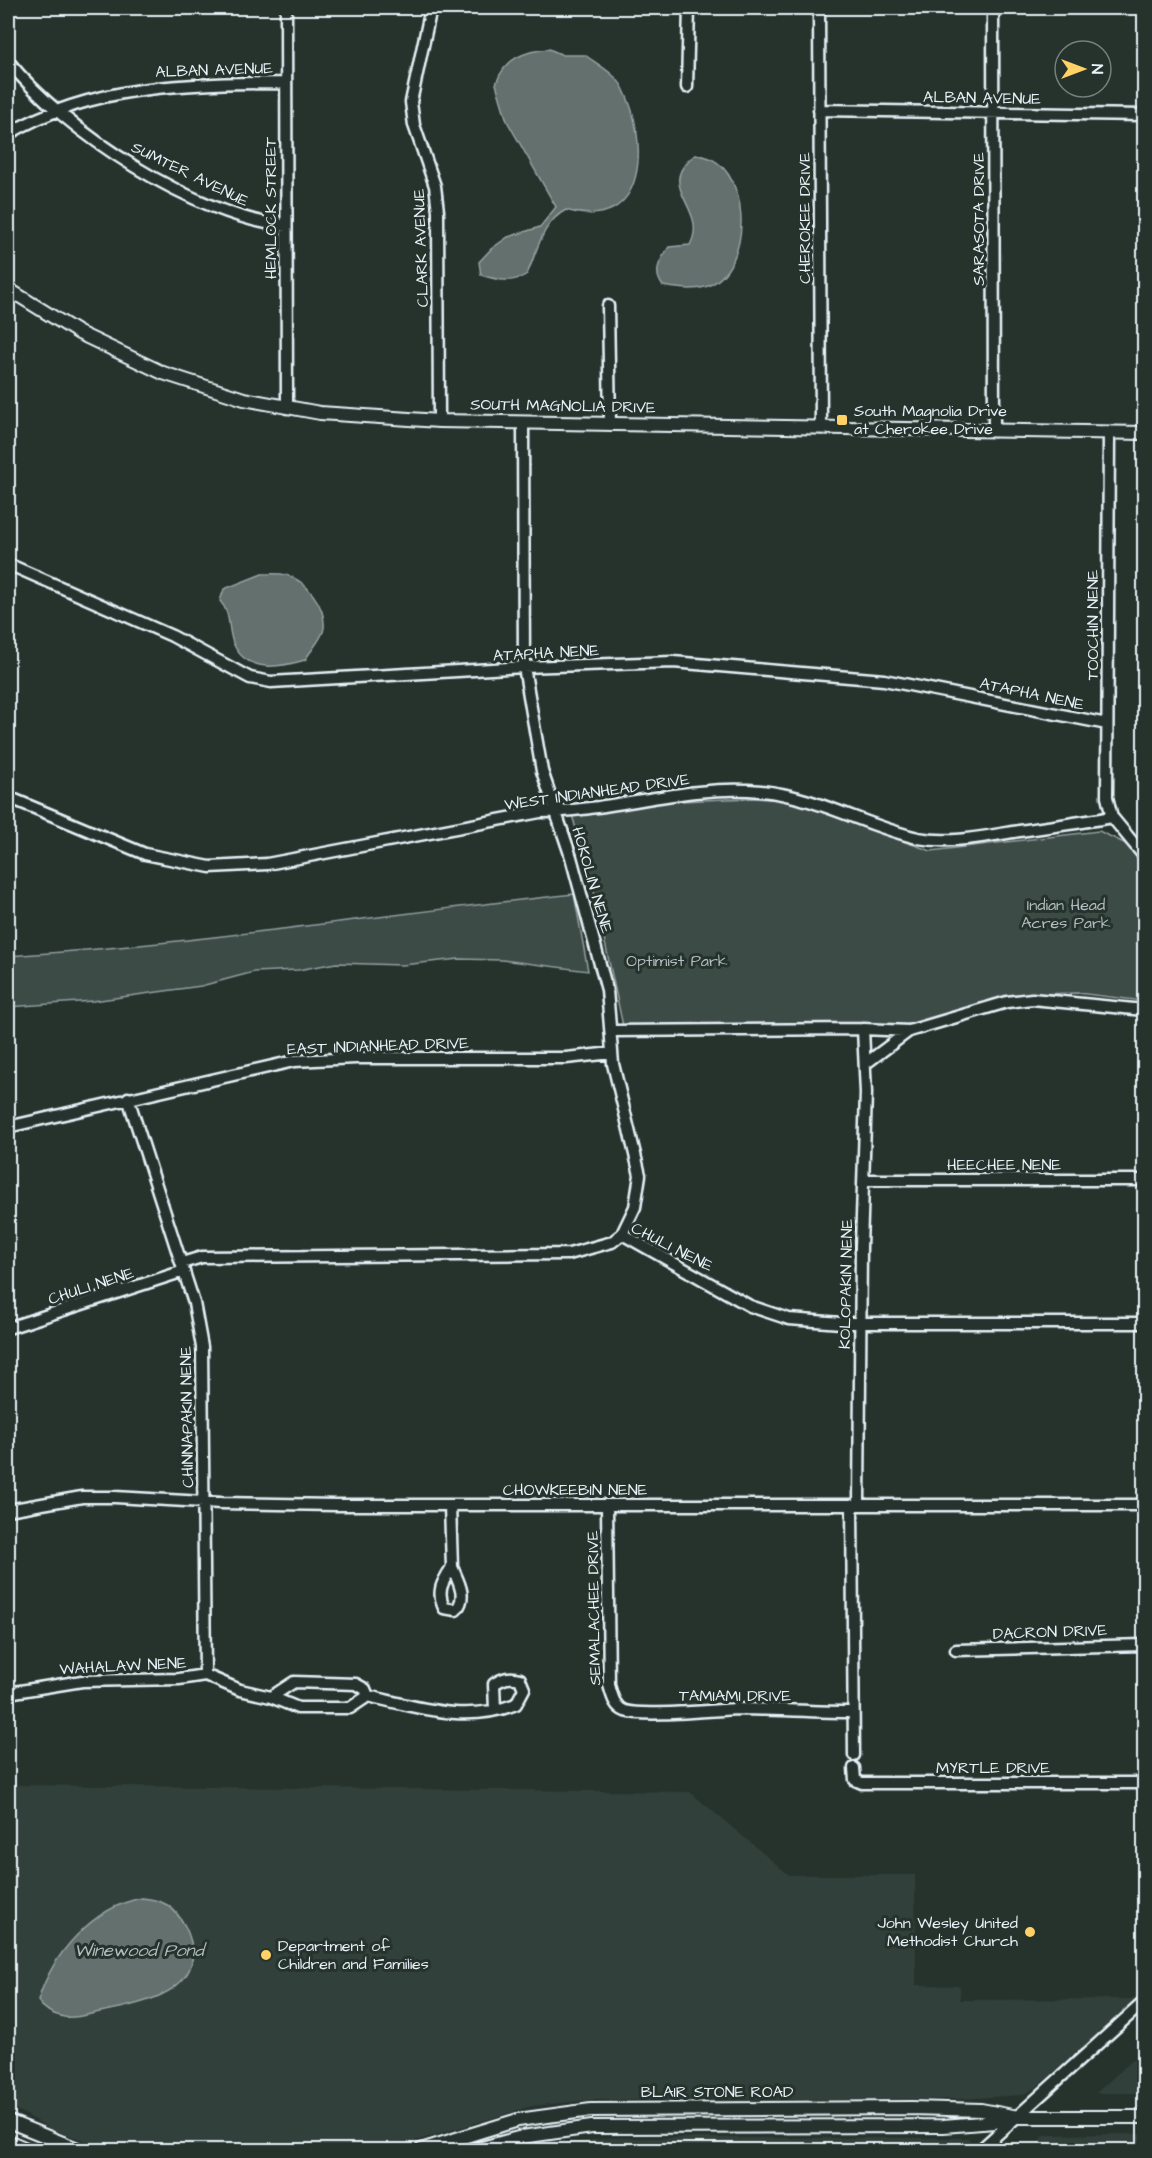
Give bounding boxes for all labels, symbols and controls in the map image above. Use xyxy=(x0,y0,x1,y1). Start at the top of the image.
north arrow xyxy=(1053,39,1113,99)
street label: ALBAN AVENUE xyxy=(155,57,274,83)
text: N xyxy=(1086,64,1108,74)
street label: ALBAN AVENUE xyxy=(923,86,1042,110)
street label: SUMTER AVENUE xyxy=(128,136,253,212)
street label: HEMLOCK STREET xyxy=(260,137,282,279)
street label: CHEROKEE DRIVE xyxy=(794,152,816,284)
street label: SARASOTA DRIVE xyxy=(968,152,990,286)
street label: CLARK AVENUE xyxy=(408,188,434,308)
street label: SOUTH MAGNOLIA DRIVE xyxy=(470,393,656,419)
place label: South Magnolia Drive at Cherokee Drive xyxy=(854,400,1007,440)
marker: South Magnolia Drive at Cherokee Drive xyxy=(835,413,849,427)
street label: TOOCHIN NENE xyxy=(1082,569,1104,680)
street label: ATAPHA NENE xyxy=(492,639,600,667)
street label: ATAPHA NENE xyxy=(978,672,1087,716)
street label: WEST INDIANHEAD DRIVE xyxy=(503,768,691,816)
street label: HOKOLIN NENE xyxy=(566,824,618,936)
park label: Indian Head Acres Park xyxy=(1021,894,1111,934)
park label: Optimist Park xyxy=(626,950,728,972)
street label: EAST INDIANHEAD DRIVE xyxy=(287,1032,470,1060)
street label: HEECHEE NENE xyxy=(947,1154,1062,1176)
street label: CHULI NENE xyxy=(627,1217,717,1277)
street label: KOLOPAKIN NENE xyxy=(834,1218,858,1349)
street label: CHULI NENE xyxy=(45,1262,137,1310)
street label: CHINNAPAKIN NENE xyxy=(175,1345,199,1488)
street label: CHOWKEEBIN NENE xyxy=(503,1479,648,1501)
street label: SEMALACHEE DRIVE xyxy=(582,1530,606,1685)
street label: DACRON DRIVE xyxy=(993,1619,1108,1645)
street label: WAHALAW NENE xyxy=(59,1652,188,1680)
street label: TAMIAMI DRIVE xyxy=(679,1685,791,1707)
street label: MYRTLE DRIVE xyxy=(936,1757,1050,1779)
place label: John Wesley United Methodist Church xyxy=(877,1912,1018,1952)
marker: John Wesley United Methodist Church xyxy=(1023,1925,1037,1939)
place label: Department of Children and Families xyxy=(278,1935,429,1975)
water label: Winewood Pond xyxy=(74,1938,208,1963)
marker: Department of Children and Families xyxy=(259,1948,273,1962)
street label: BLAIR STONE ROAD xyxy=(641,2081,793,2103)

